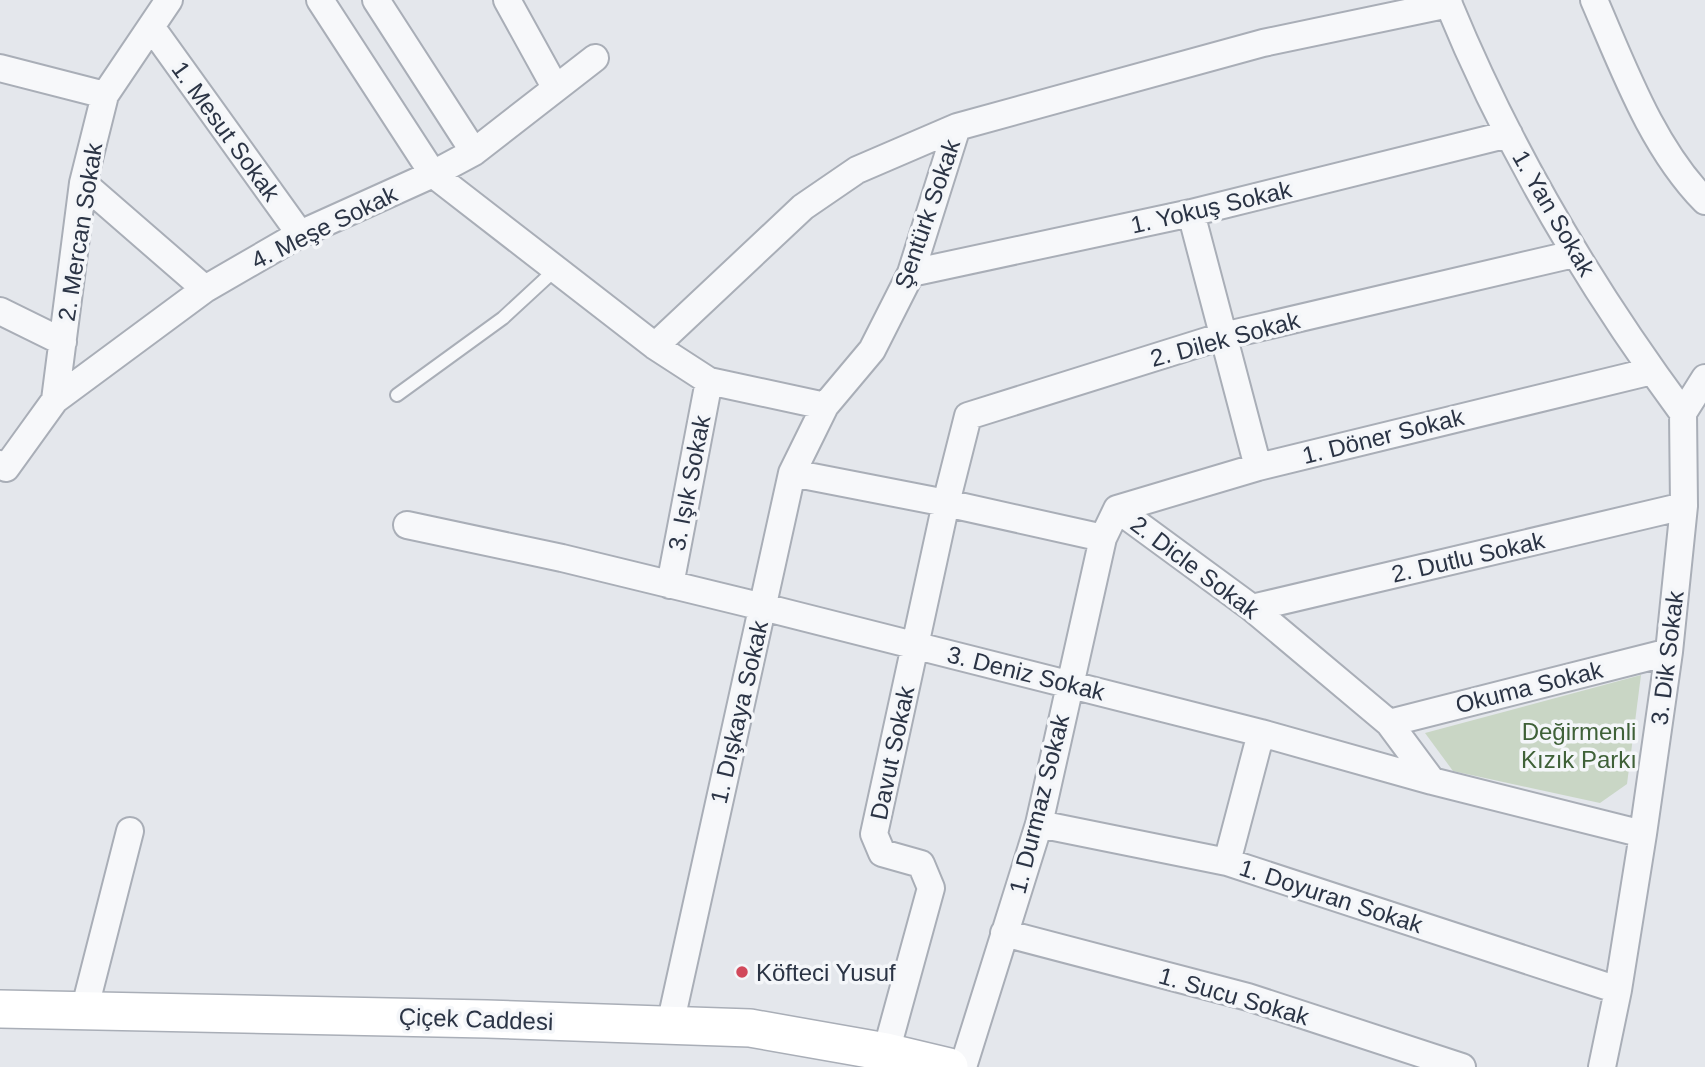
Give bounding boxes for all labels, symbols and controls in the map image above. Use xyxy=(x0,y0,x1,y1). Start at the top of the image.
street label: 1. Mesut Sokak xyxy=(166,56,286,207)
street label: Şentürk Sokak xyxy=(889,135,965,292)
street label: 2. Mercan Sokak xyxy=(53,140,108,323)
street label: 1. Yan Sokak xyxy=(1507,145,1601,281)
street label: 1. Yokuş Sokak xyxy=(1128,175,1295,239)
street label: 4. Meşe Sokak xyxy=(247,180,402,274)
street label: 2. Dilek Sokak xyxy=(1147,306,1304,372)
street label: 1. Döner Sokak xyxy=(1299,403,1467,469)
street label: 3. Işık Sokak xyxy=(663,412,716,553)
street label: 2. Dicle Sokak xyxy=(1126,510,1265,625)
street label: 2. Dutlu Sokak xyxy=(1389,526,1548,588)
street label: 3. Dik Sokak xyxy=(1645,589,1689,727)
street label: 1. Dışkaya Sokak xyxy=(705,617,773,806)
street label: 3. Deniz Sokak xyxy=(944,640,1109,706)
street label: Okuma Sokak xyxy=(1453,655,1606,718)
street label: Davut Sokak xyxy=(865,683,920,822)
street label: 1. Durmaz Sokak xyxy=(1004,710,1075,897)
park label: Değirmenli Kızık Parkı xyxy=(1521,718,1637,773)
street label: 1. Doyuran Sokak xyxy=(1236,854,1427,939)
place label: Köfteci Yusuf xyxy=(756,959,896,986)
street label: 1. Sucu Sokak xyxy=(1156,962,1313,1031)
marker: Köfteci Yusuf xyxy=(734,964,750,980)
street label: Çiçek Caddesi xyxy=(398,1003,554,1035)

